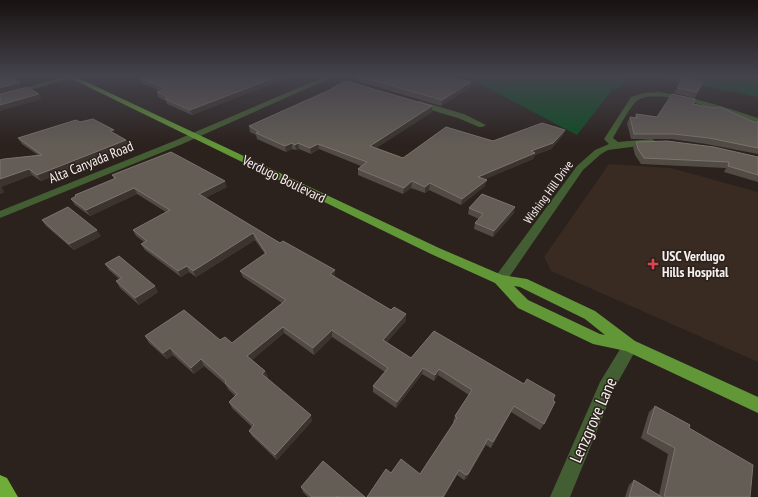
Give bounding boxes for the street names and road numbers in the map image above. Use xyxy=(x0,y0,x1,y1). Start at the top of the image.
street label: Alta Canyada Road xyxy=(46,137,136,187)
street label: Verdugo Boulevard xyxy=(238,151,329,207)
street label: Wishing Hill Drive xyxy=(520,157,576,227)
street label: Lenzgrove Lane xyxy=(564,374,622,466)

